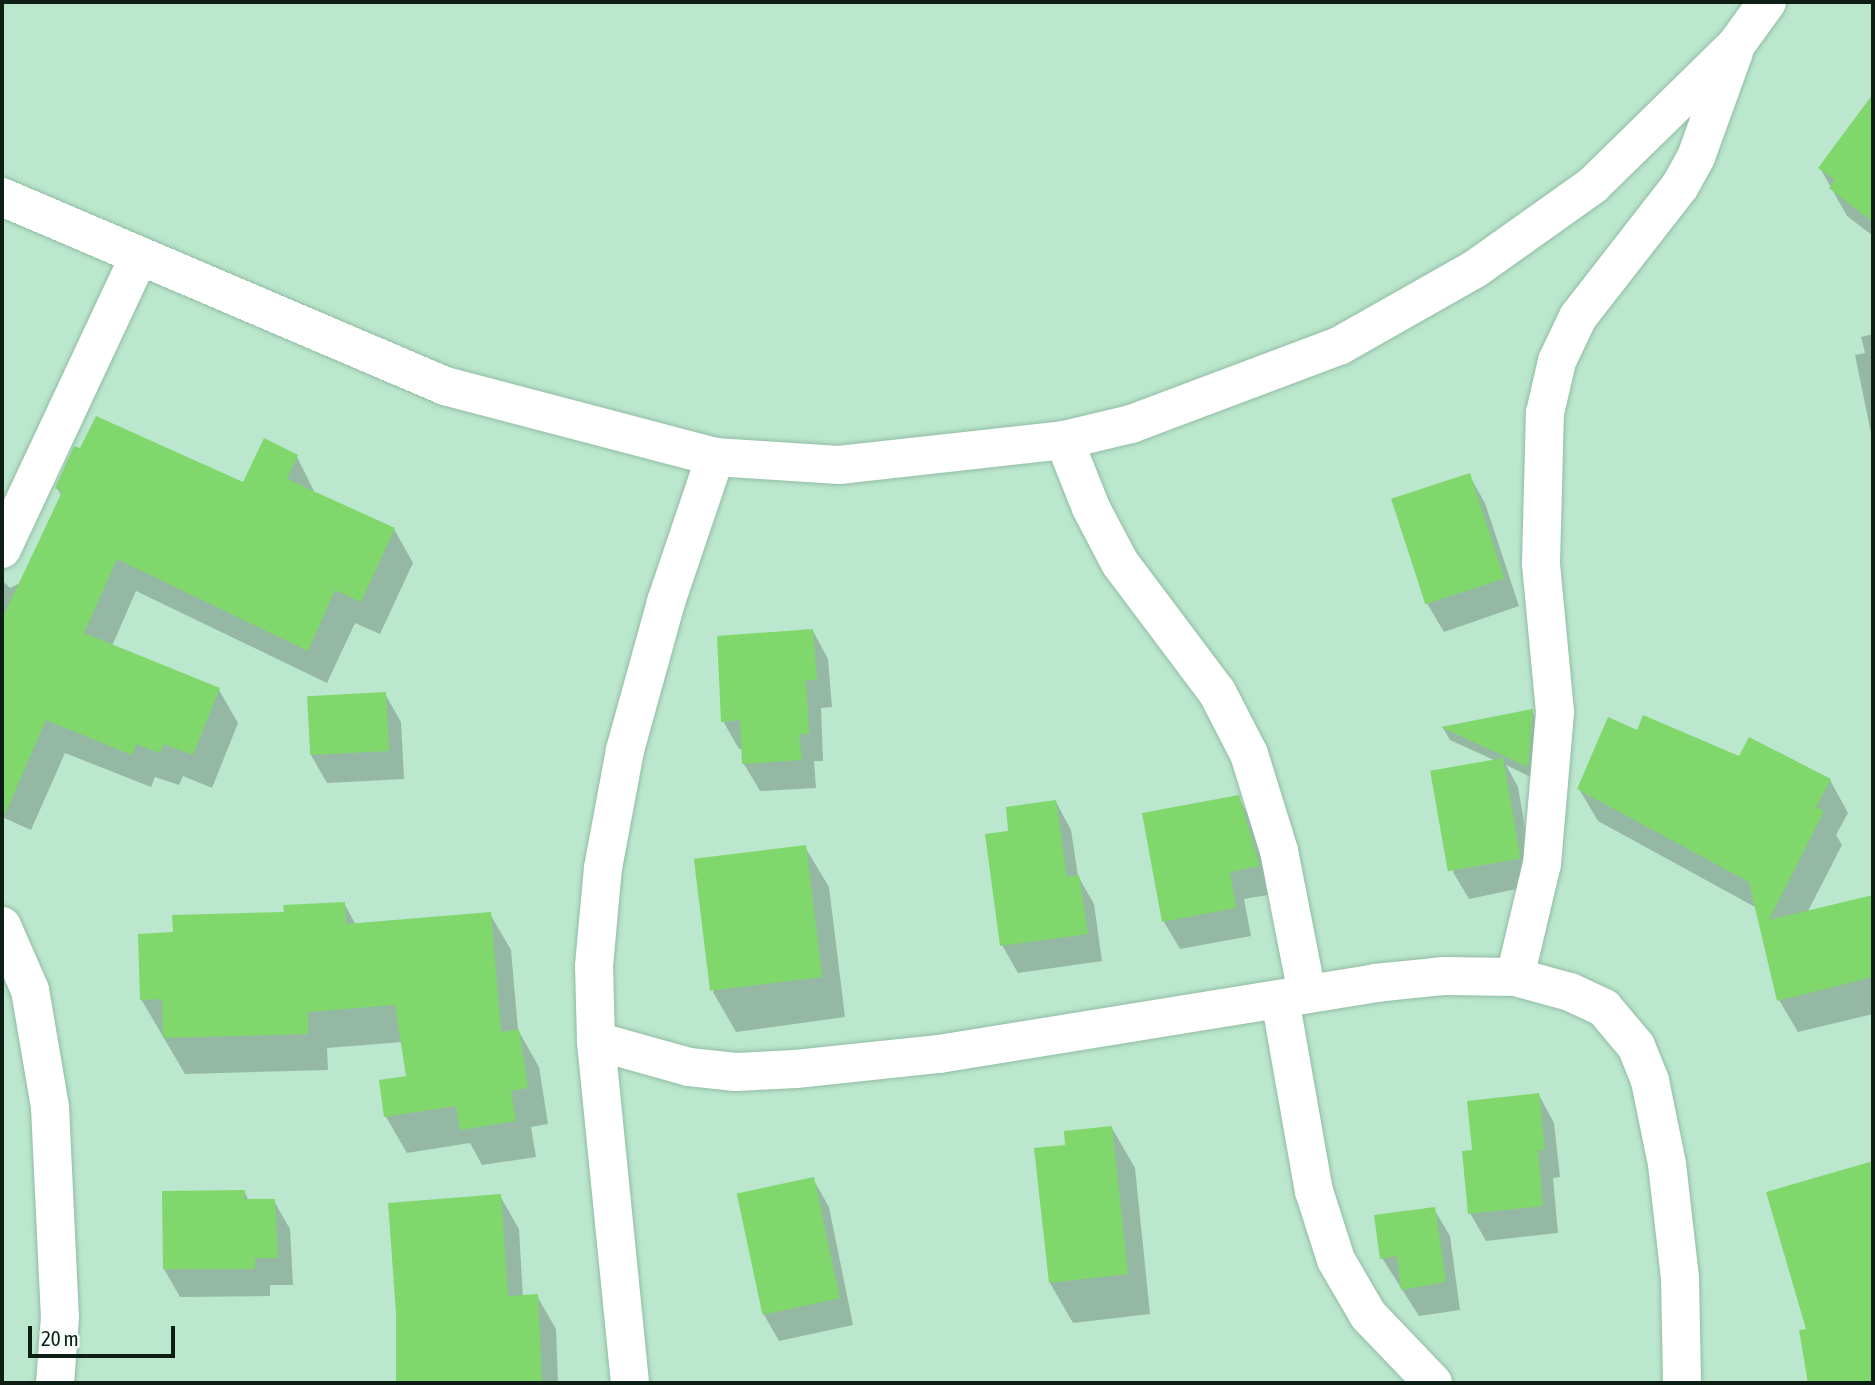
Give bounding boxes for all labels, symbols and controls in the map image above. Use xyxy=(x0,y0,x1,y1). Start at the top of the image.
scale bar xyxy=(32,1312,178,1356)
text: 20 m xyxy=(41,1326,79,1350)

